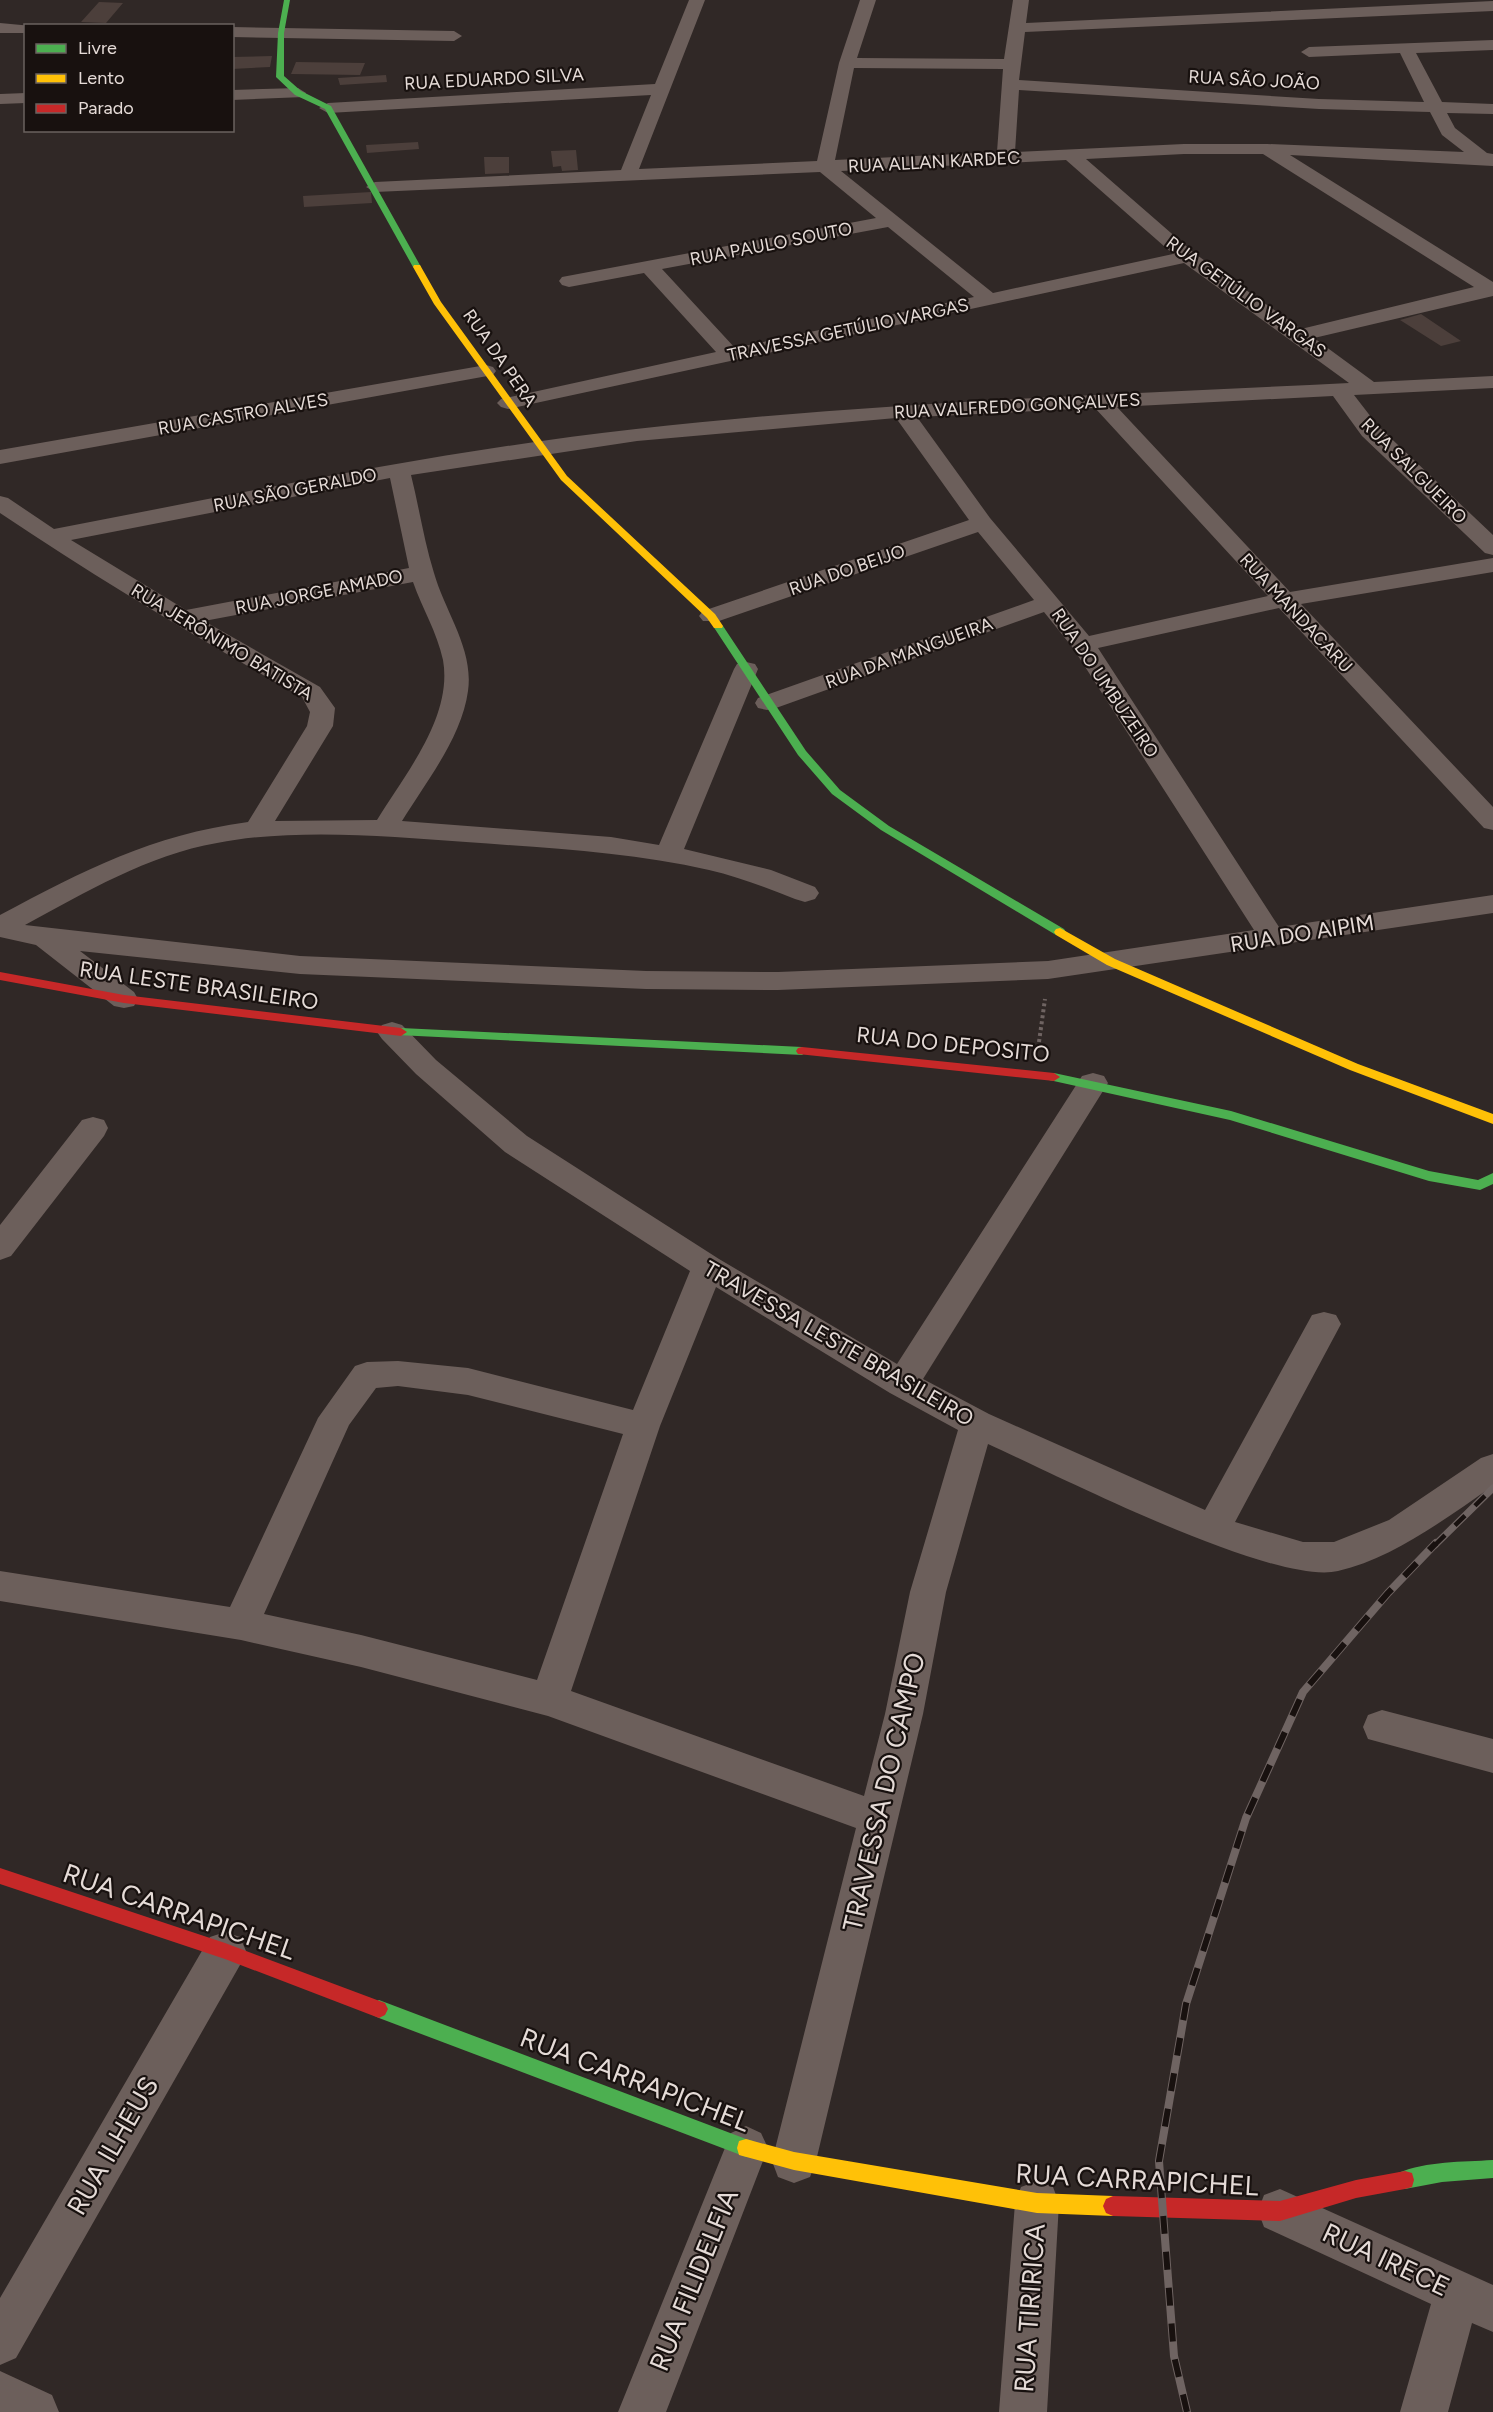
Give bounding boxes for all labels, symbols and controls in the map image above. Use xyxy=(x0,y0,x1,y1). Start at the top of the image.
legend xyxy=(24,24,234,132)
text: Livre xyxy=(78,37,117,59)
street label: RUA EDUARDO SILVA xyxy=(404,63,584,95)
street label: RUA SÃO JOÃO xyxy=(1188,66,1320,94)
text: Lento xyxy=(78,67,124,89)
text: Parado xyxy=(78,97,134,119)
street label: RUA ALLAN KARDEC xyxy=(847,146,1021,178)
street label: RUA PAULO SOUTO xyxy=(688,217,854,271)
street label: RUA GETÚLIO VARGAS xyxy=(1162,232,1330,362)
street label: TRAVESSA GETÚLIO VARGAS xyxy=(725,294,971,366)
street label: RUA DA PERA xyxy=(458,305,542,411)
street label: RUA CASTRO ALVES xyxy=(156,388,330,440)
street label: RUA VALFREDO GONÇALVES xyxy=(893,389,1141,423)
street label: RUA SALGUEIRO xyxy=(1357,414,1471,528)
street label: RUA SÃO GERALDO xyxy=(212,463,379,517)
street label: RUA DO BEIJO xyxy=(786,540,908,600)
street label: RUA MANDACARU xyxy=(1235,549,1357,677)
street label: RUA JORGE AMADO xyxy=(234,565,404,619)
street label: RUA JERÔNIMO BATISTA xyxy=(127,579,317,705)
street label: RUA DO UMBUZEIRO xyxy=(1047,604,1163,762)
street label: RUA DA MANGUEIRA xyxy=(822,612,996,694)
street label: RUA DO AIPIM xyxy=(1228,909,1376,958)
street label: RUA LESTE BRASILEIRO xyxy=(78,955,320,1016)
street label: RUA DO DEPOSITO xyxy=(855,1021,1051,1068)
street label: TRAVESSA LESTE BRASILEIRO xyxy=(699,1255,978,1432)
street label: TRAVESSA DO CAMPO xyxy=(835,1649,932,1935)
street label: RUA CARRAPICHEL xyxy=(59,1856,300,1967)
street label: RUA CARRAPICHEL xyxy=(516,2020,755,2139)
street label: RUA ILHEUS xyxy=(60,2071,165,2221)
street label: RUA CARRAPICHEL xyxy=(1015,2157,1259,2202)
street label: RUA FILIDELFIA xyxy=(642,2183,745,2376)
street label: RUA IRECE xyxy=(1317,2216,1455,2303)
street label: RUA TIRIRICA xyxy=(1007,2222,1052,2394)

